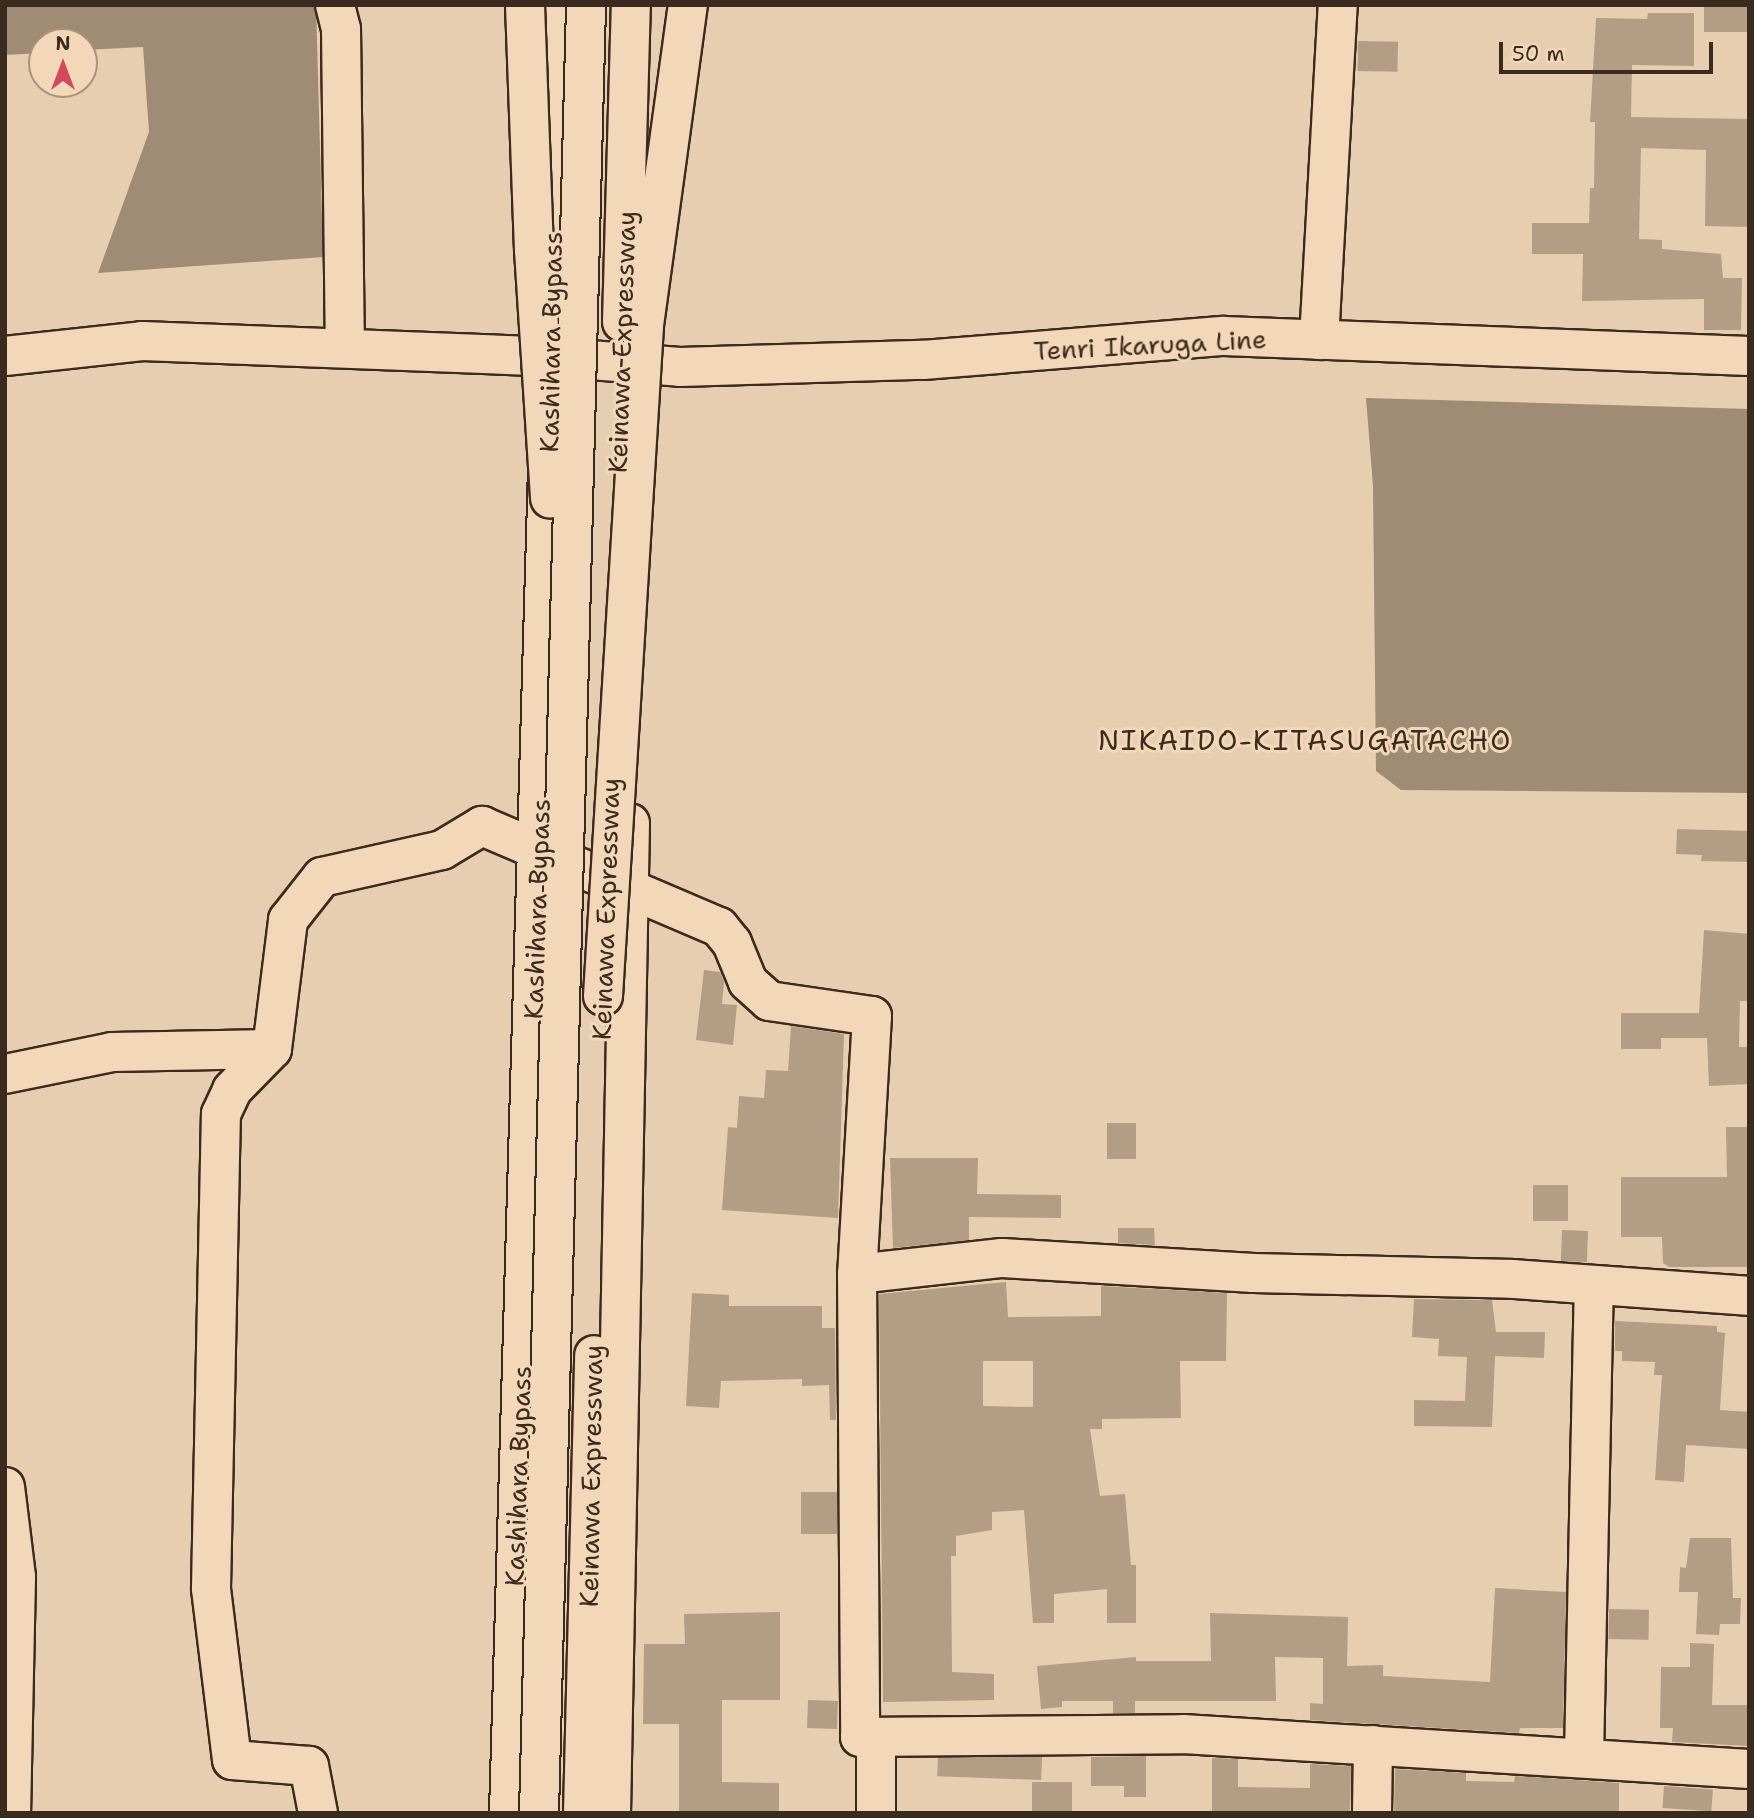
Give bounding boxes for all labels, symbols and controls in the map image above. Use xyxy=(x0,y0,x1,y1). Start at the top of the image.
north arrow xyxy=(28,28,98,98)
scale bar xyxy=(1502,28,1716,72)
text: N xyxy=(55,31,71,56)
text: 50 m xyxy=(1512,40,1565,68)
street label: Keinawa Expressway xyxy=(602,210,642,474)
street label: Kashihara Bypass xyxy=(533,231,569,453)
street label: Tenri Ikaruga Line xyxy=(1033,323,1267,367)
district label: NIKAIDO-KITASUGATACHO xyxy=(1100,723,1510,757)
street label: Keinawa Expressway xyxy=(586,777,626,1041)
street label: Kashihara Bypass xyxy=(518,798,556,1020)
street label: Keinawa Expressway xyxy=(573,1344,609,1608)
street label: Kashihara Bypass xyxy=(499,1365,537,1587)

